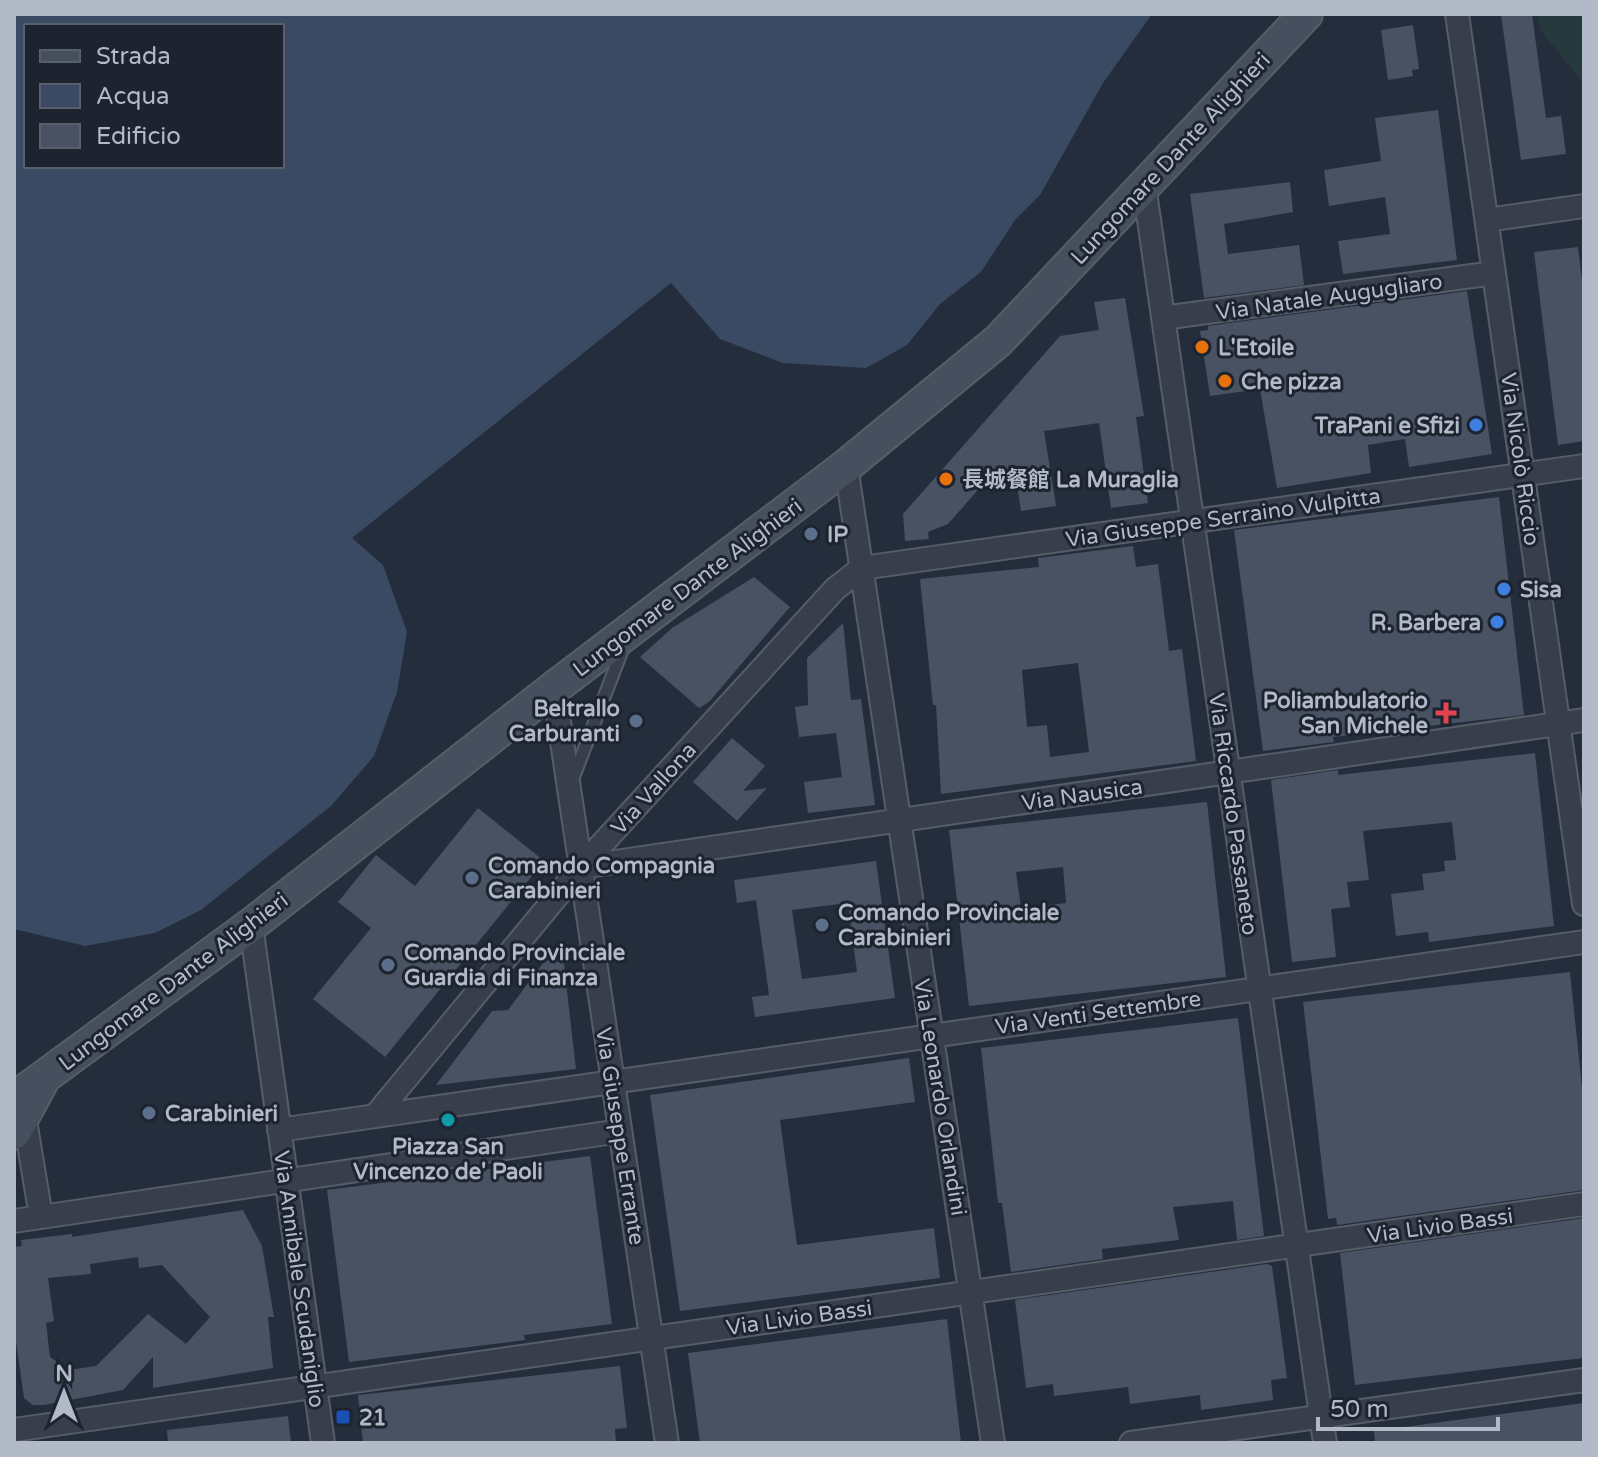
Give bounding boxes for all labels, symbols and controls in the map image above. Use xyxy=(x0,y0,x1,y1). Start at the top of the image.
legend xyxy=(24,24,284,168)
text: Strada xyxy=(96,42,171,71)
street label: Lungomare Dante Alighieri xyxy=(1066,47,1276,270)
text: Acqua xyxy=(96,82,170,111)
text: Edificio xyxy=(96,122,181,151)
street label: Via Natale Augugliaro xyxy=(1214,268,1444,326)
place label: L'Etoile xyxy=(1218,335,1294,361)
marker: L'Etoile xyxy=(1193,338,1211,356)
place label: Che pizza xyxy=(1241,369,1342,395)
street label: Via Nicolò Riccio xyxy=(1495,371,1545,547)
marker: Che pizza xyxy=(1216,372,1234,390)
place label: TraPani e Sfizi xyxy=(1314,413,1460,439)
marker: TraPani e Sfizi xyxy=(1467,416,1485,434)
place label: 長城餐館 La Muraglia xyxy=(962,467,1179,493)
marker: 長城餐館 La Muraglia xyxy=(937,470,955,488)
street label: Via Giuseppe Serraino Vulpitta xyxy=(1064,483,1382,553)
street label: Lungomare Dante Alighieri xyxy=(568,493,807,682)
place label: IP xyxy=(827,522,848,548)
marker: IP xyxy=(802,525,820,543)
place label: Sisa xyxy=(1520,577,1562,603)
marker: Sisa xyxy=(1495,580,1513,598)
place label: R. Barbera xyxy=(1371,610,1481,636)
marker: R. Barbera xyxy=(1488,613,1506,631)
place label: Poliambulatorio San Michele xyxy=(1263,688,1428,739)
street label: Via Riccardo Passaneto xyxy=(1203,691,1263,937)
place label: Beltrallo Carburanti xyxy=(509,696,620,747)
marker: Poliambulatorio San Michele xyxy=(1435,702,1457,724)
marker: Beltrallo Carburanti xyxy=(627,712,645,730)
street label: Via Vallona xyxy=(606,737,702,840)
street label: Via Nausica xyxy=(1020,774,1144,816)
place label: Comando Compagnia Carabinieri xyxy=(488,853,715,904)
marker: Comando Compagnia Carabinieri xyxy=(463,869,481,887)
street label: Lungomare Dante Alighieri xyxy=(54,887,293,1076)
place label: Comando Provinciale Carabinieri xyxy=(838,900,1059,951)
marker: Comando Provinciale Carabinieri xyxy=(813,916,831,934)
place label: Comando Provinciale Guardia di Finanza xyxy=(404,940,625,991)
marker: Comando Provinciale Guardia di Finanza xyxy=(379,956,397,974)
street label: Via Leonardo Orlandini xyxy=(908,977,972,1217)
street label: Via Venti Settembre xyxy=(994,986,1203,1040)
street label: Via Giuseppe Errante xyxy=(590,1025,650,1247)
place label: Carabinieri xyxy=(165,1101,278,1127)
marker: Carabinieri xyxy=(140,1104,158,1122)
marker: Piazza San Vincenzo de' Paoli xyxy=(439,1111,457,1129)
place label: Piazza San Vincenzo de' Paoli xyxy=(353,1134,543,1185)
street label: Via Annibale Scudaniglio xyxy=(268,1149,330,1409)
street label: Via Livio Bassi xyxy=(1365,1203,1515,1249)
street label: Via Livio Bassi xyxy=(724,1295,874,1341)
north arrow xyxy=(24,1353,104,1433)
text: N xyxy=(55,1361,73,1387)
scale bar xyxy=(1318,1381,1498,1431)
text: 50 m xyxy=(1330,1395,1388,1424)
place label: 21 xyxy=(359,1405,387,1431)
marker: 21 xyxy=(334,1408,352,1426)

